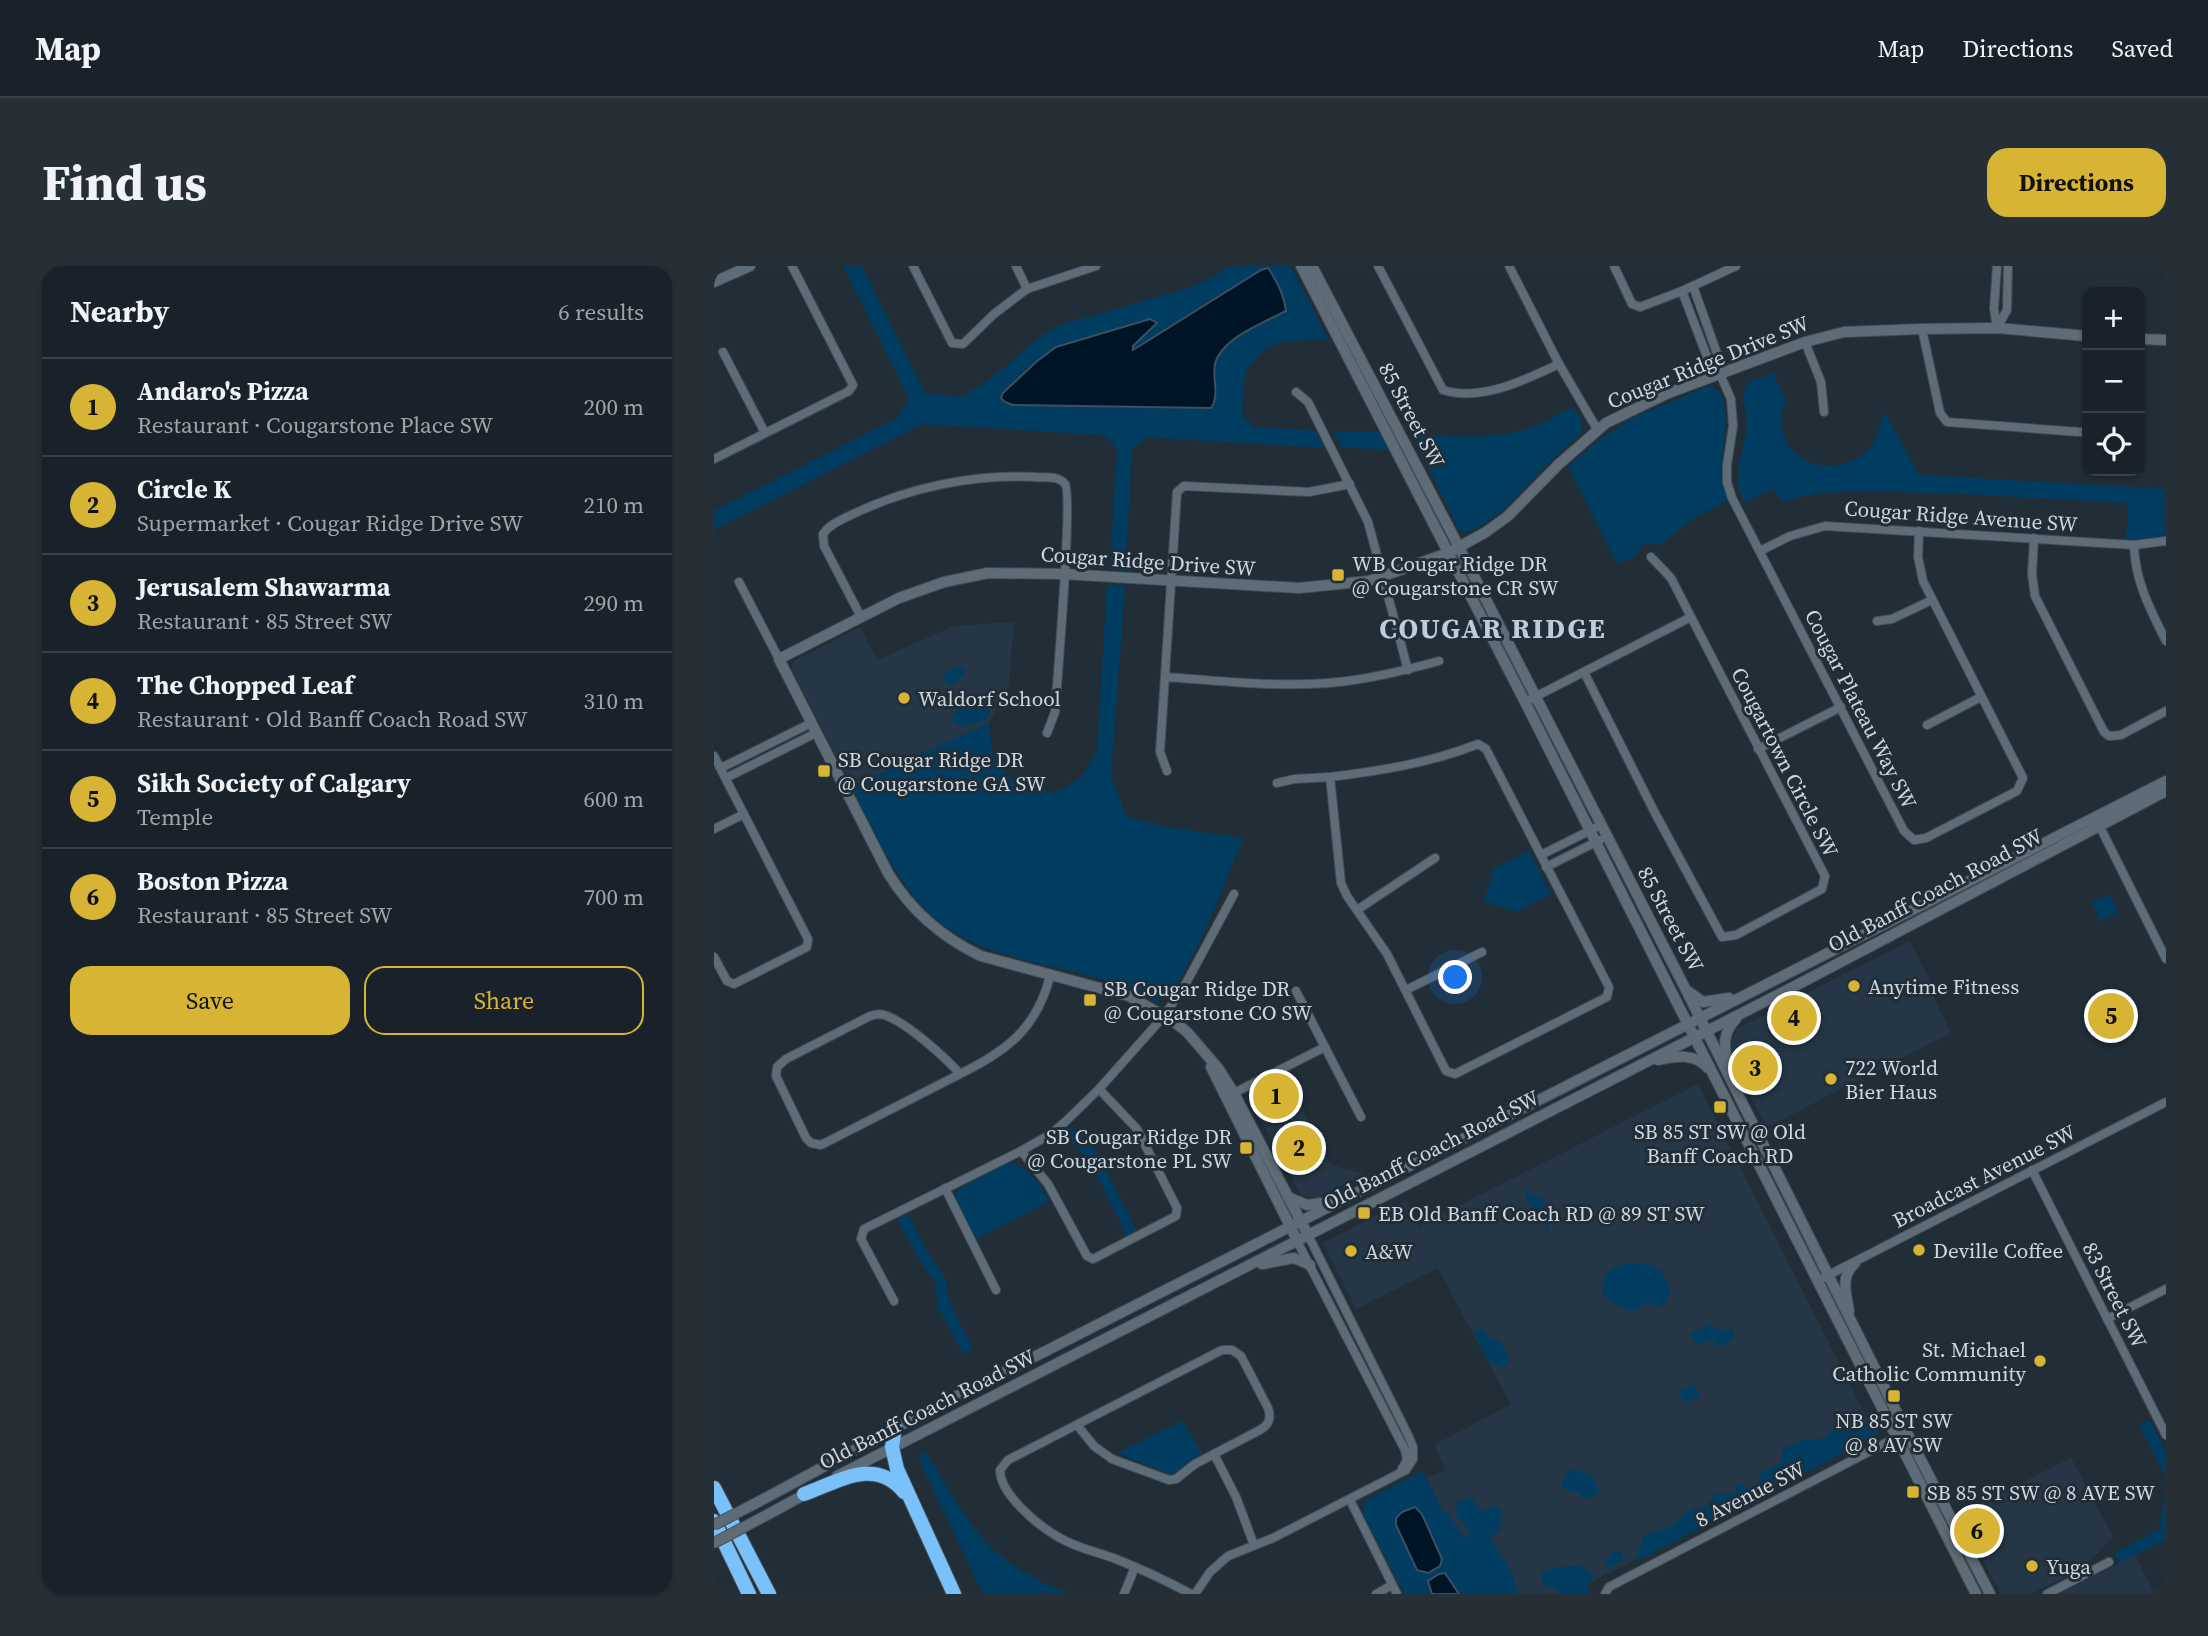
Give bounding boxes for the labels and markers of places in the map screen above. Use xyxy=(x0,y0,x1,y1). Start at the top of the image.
place label: WB Cougar Ridge DR @ Cougarstone CR SW xyxy=(1352,549,1560,602)
marker: WB Cougar Ridge DR @ Cougarstone CR SW xyxy=(1330,567,1346,583)
place label: Waldorf School xyxy=(918,684,1061,713)
marker: Waldorf School xyxy=(896,690,912,706)
place label: SB Cougar Ridge DR @ Cougarstone GA SW xyxy=(838,745,1047,798)
marker: SB Cougar Ridge DR @ Cougarstone GA SW xyxy=(816,763,832,779)
place label: Anytime Fitness xyxy=(1868,972,2019,1001)
place label: SB Cougar Ridge DR @ Cougarstone CO SW xyxy=(1104,974,1313,1027)
marker: Anytime Fitness xyxy=(1846,978,1862,994)
pin: 5 xyxy=(2088,990,2134,1042)
marker: SB Cougar Ridge DR @ Cougarstone CO SW xyxy=(1082,992,1098,1008)
pin: 4 xyxy=(1771,992,1817,1044)
pin: 3 xyxy=(1732,1042,1778,1094)
place label: 722 World Bier Haus xyxy=(1845,1053,1938,1106)
pin: 1 xyxy=(1253,1070,1299,1122)
marker: 722 World Bier Haus xyxy=(1823,1071,1839,1087)
marker: SB 85 ST SW @ Old Banff Coach RD xyxy=(1712,1099,1728,1115)
place label: SB 85 ST SW @ Old Banff Coach RD xyxy=(1634,1117,1806,1170)
place label: SB Cougar Ridge DR @ Cougarstone PL SW xyxy=(1028,1122,1233,1175)
pin: 2 xyxy=(1276,1122,1322,1174)
marker: SB Cougar Ridge DR @ Cougarstone PL SW xyxy=(1238,1140,1254,1156)
place label: EB Old Banff Coach RD @ 89 ST SW xyxy=(1378,1199,1706,1228)
marker: EB Old Banff Coach RD @ 89 ST SW xyxy=(1356,1205,1372,1221)
place label: Deville Coffee xyxy=(1933,1236,2063,1265)
place label: A&W xyxy=(1365,1237,1414,1266)
marker: Deville Coffee xyxy=(1911,1242,1927,1258)
marker: A&W xyxy=(1343,1243,1359,1259)
place label: St. Michael Catholic Community xyxy=(1832,1335,2026,1388)
marker: St. Michael Catholic Community xyxy=(2032,1353,2048,1369)
marker: NB 85 ST SW @ 8 AV SW xyxy=(1886,1388,1902,1404)
place label: NB 85 ST SW @ 8 AV SW xyxy=(1835,1406,1953,1459)
place label: SB 85 ST SW @ 8 AVE SW xyxy=(1927,1478,2156,1507)
marker: SB 85 ST SW @ 8 AVE SW xyxy=(1905,1484,1921,1500)
pin: 6 xyxy=(1954,1505,2000,1557)
place label: Yuga xyxy=(2046,1552,2091,1581)
marker: Yuga xyxy=(2024,1558,2040,1574)

